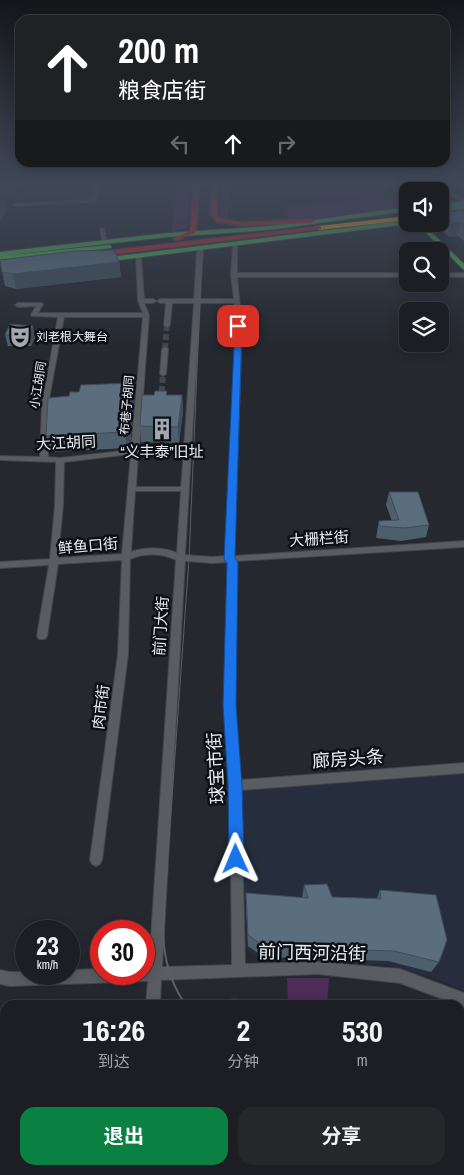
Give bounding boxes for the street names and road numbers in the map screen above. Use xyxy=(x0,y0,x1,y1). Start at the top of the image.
street label: 小江胡同 xyxy=(26,360,50,410)
street label: 布巷子胡同 xyxy=(116,374,138,436)
street label: 大江胡同 xyxy=(35,430,96,455)
street label: 大栅栏街 xyxy=(288,526,350,551)
street label: 鲜鱼口街 xyxy=(57,532,119,559)
street label: 前门大街 xyxy=(148,595,173,657)
street label: 肉市街 xyxy=(87,683,114,731)
street label: 球宝市街 xyxy=(201,731,230,805)
street label: 廊房头条 xyxy=(311,744,385,773)
street label: 前门西河沿街 xyxy=(258,939,366,966)

